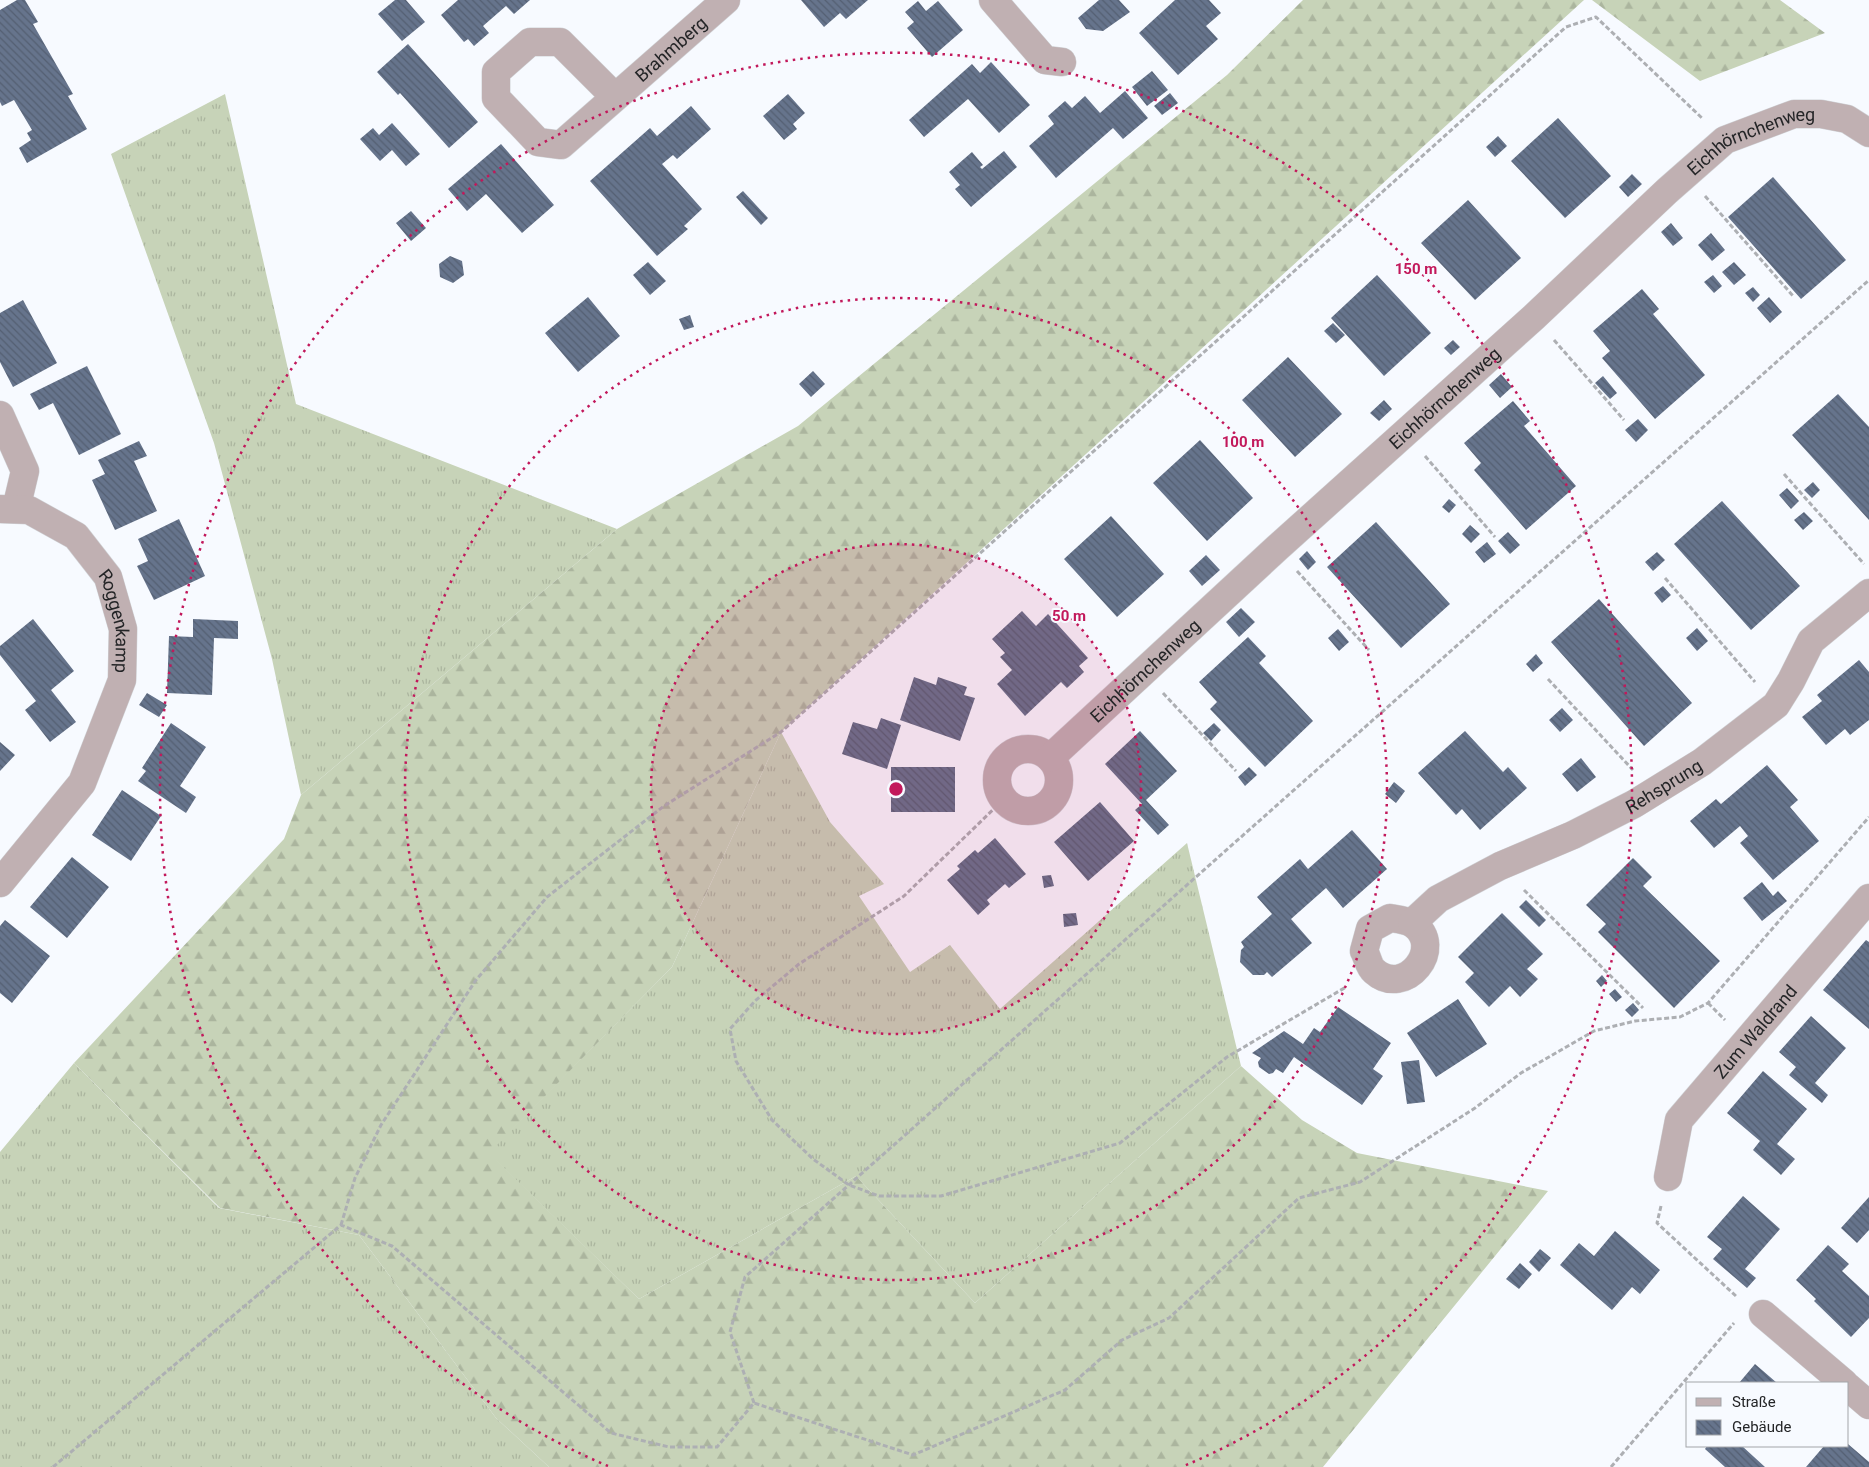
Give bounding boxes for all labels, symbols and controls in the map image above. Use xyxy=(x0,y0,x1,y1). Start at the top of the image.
street label: Brahmberg xyxy=(631,12,711,86)
street label: Eichhörnchenweg xyxy=(1682,103,1815,179)
text: 150 m xyxy=(1395,260,1437,278)
street label: Eichhörnchenweg xyxy=(1384,342,1504,453)
text: 100 m xyxy=(1222,433,1264,451)
street label: Roggenkamp xyxy=(95,564,134,673)
text: 50 m xyxy=(1052,607,1086,625)
street label: Eichhörnchenweg xyxy=(1085,614,1204,726)
street label: Rehsprung xyxy=(1622,754,1706,817)
centre of rings xyxy=(887,780,905,798)
street label: Zum Waldrand xyxy=(1709,980,1801,1082)
legend xyxy=(1686,1382,1849,1447)
text: Straße xyxy=(1732,1393,1776,1411)
text: Gebäude xyxy=(1732,1418,1791,1436)

